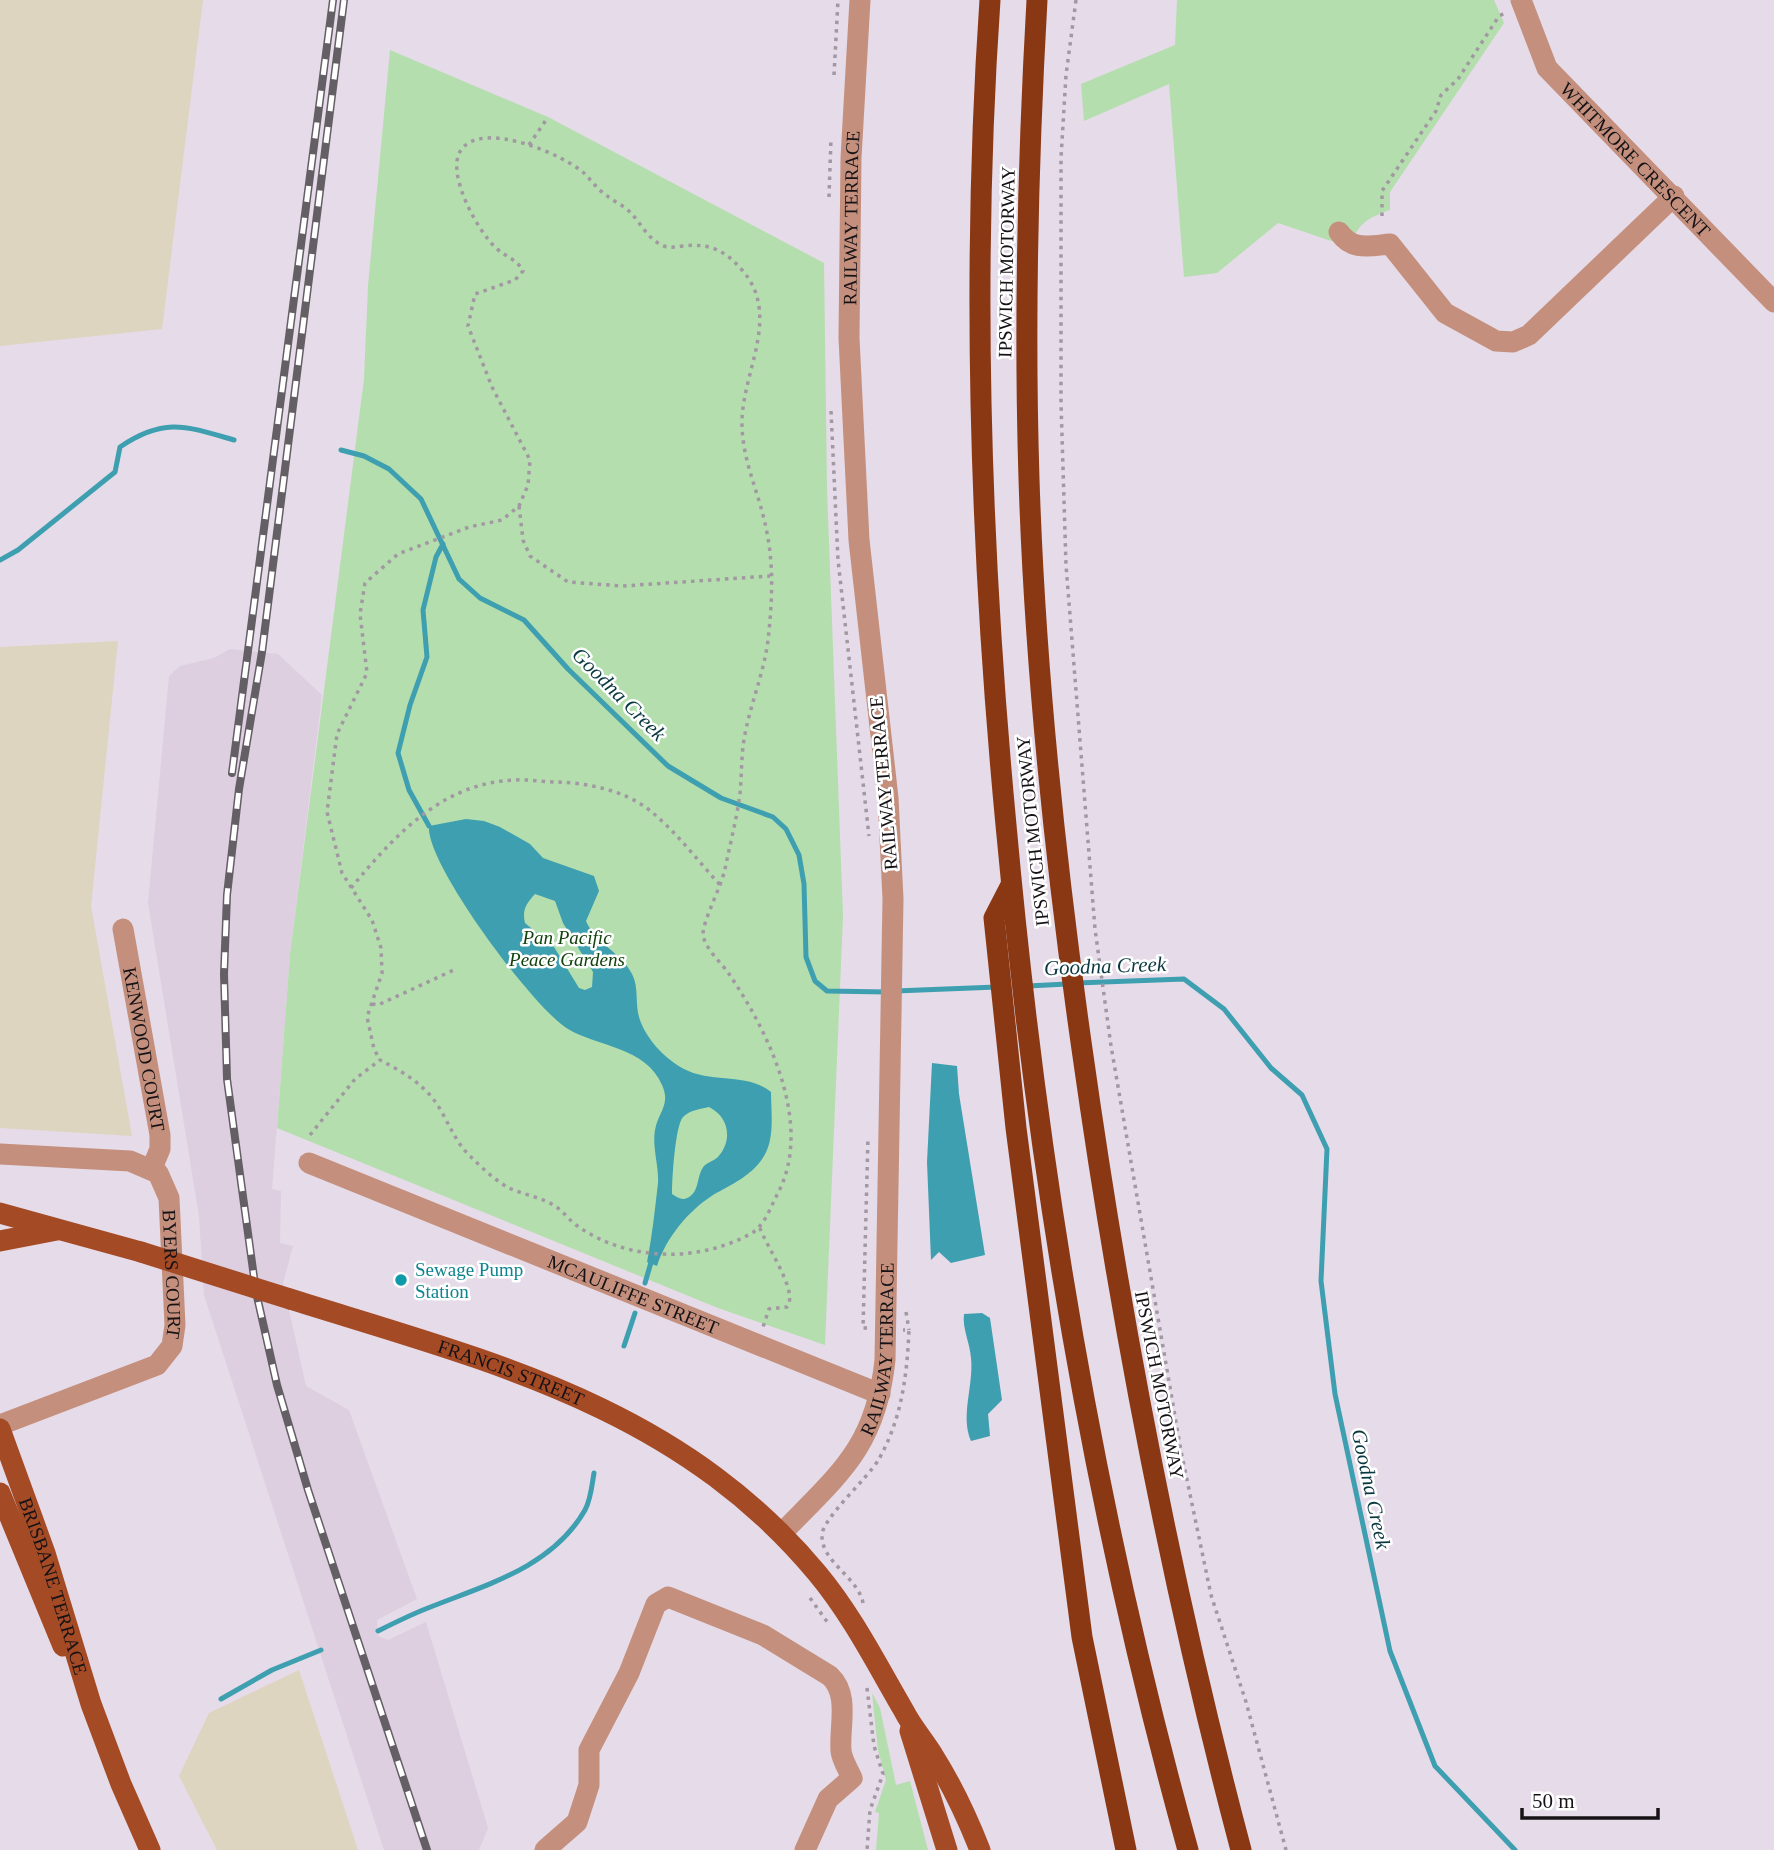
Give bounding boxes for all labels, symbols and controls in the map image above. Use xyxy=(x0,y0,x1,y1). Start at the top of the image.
street label: WHITMORE CRESCENT xyxy=(1556,78,1715,241)
street label: RAILWAY TERRACE xyxy=(839,130,864,306)
street label: IPSWICH MOTORWAY xyxy=(994,166,1019,358)
water label: Goodna Creek xyxy=(567,642,671,746)
street label: RAILWAY TERRACE xyxy=(865,695,902,871)
street label: IPSWICH MOTORWAY xyxy=(1012,734,1053,927)
park label: Pan Pacific Peace Gardens xyxy=(508,927,625,970)
water label: Goodna Creek xyxy=(1043,952,1167,980)
street label: KENWOOD COURT xyxy=(119,965,169,1133)
street label: BYERS COURT xyxy=(159,1209,185,1340)
street label: MCAULIFFE STREET xyxy=(545,1251,722,1339)
place label: Sewage Pump Station xyxy=(415,1259,523,1302)
street label: RAILWAY TERRACE xyxy=(856,1262,898,1439)
marker: Sewage Pump Station xyxy=(393,1272,409,1288)
street label: IPSWICH MOTORWAY xyxy=(1131,1289,1188,1481)
street label: FRANCIS STREET xyxy=(435,1336,588,1410)
water label: Goodna Creek xyxy=(1347,1427,1396,1552)
street label: BRISBANE TERRACE xyxy=(15,1495,91,1677)
scale bar xyxy=(1522,1776,1658,1820)
text: 50 m xyxy=(1532,1789,1575,1813)

